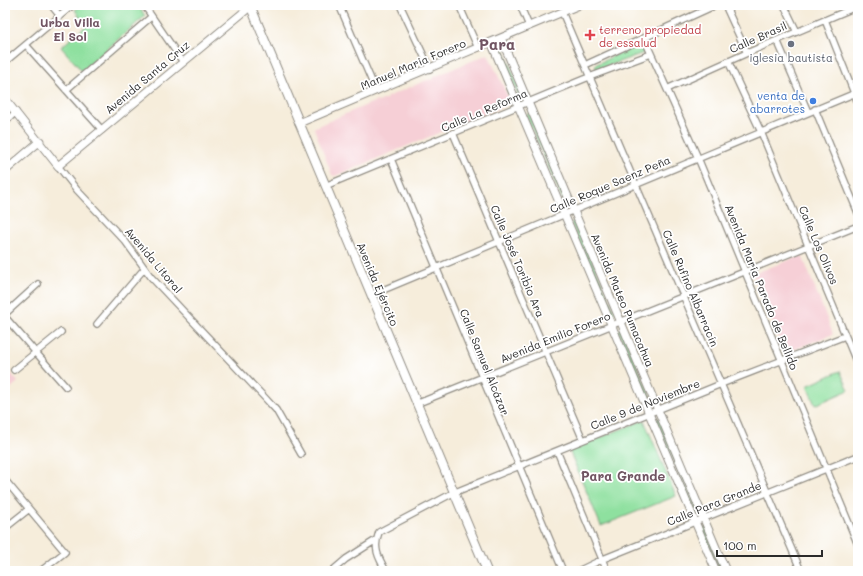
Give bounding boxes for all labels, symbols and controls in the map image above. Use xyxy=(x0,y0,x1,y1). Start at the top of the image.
district label: Urba Villa El Sol xyxy=(40,14,100,44)
street label: Calle Brasil xyxy=(727,18,789,56)
place label: terreno propiedad de essalud xyxy=(599,22,701,50)
marker: terreno propiedad de essalud xyxy=(584,29,596,41)
district label: Para xyxy=(479,34,515,54)
street label: Manuel Maria Forero xyxy=(358,35,468,93)
street label: Avenida Santa Cruz xyxy=(102,37,192,117)
marker: iglesia bautista xyxy=(786,39,796,49)
place label: iglesia bautista xyxy=(749,50,833,65)
street label: Calle La Reforma xyxy=(438,85,530,135)
place label: venta de abarrotes xyxy=(750,88,805,116)
marker: venta de abarrotes xyxy=(808,96,818,106)
street label: Calle Roque Saenz Peña xyxy=(547,152,673,216)
street label: Calle José Toribio Ara xyxy=(488,202,549,320)
street label: Avenida María Parado de Bellido xyxy=(722,202,802,372)
street label: Calle Los Olivos xyxy=(796,203,842,287)
street label: Avenida Litoral xyxy=(122,224,186,296)
street label: Calle Rufino Albarracín xyxy=(660,227,722,349)
street label: Avenida Mateo Pumacahua xyxy=(588,231,658,369)
street label: Avenida Ejército xyxy=(354,240,403,329)
street label: Calle Samuel Alcázar xyxy=(457,306,513,418)
street label: Avenida Emilio Forero xyxy=(498,308,613,366)
street label: Calle 9 de Noviembre xyxy=(588,375,702,433)
district label: Para Grande xyxy=(581,467,665,484)
street label: Calle Para Grande xyxy=(665,477,764,529)
scale bar xyxy=(717,532,822,558)
text: 100 m xyxy=(723,537,757,553)

